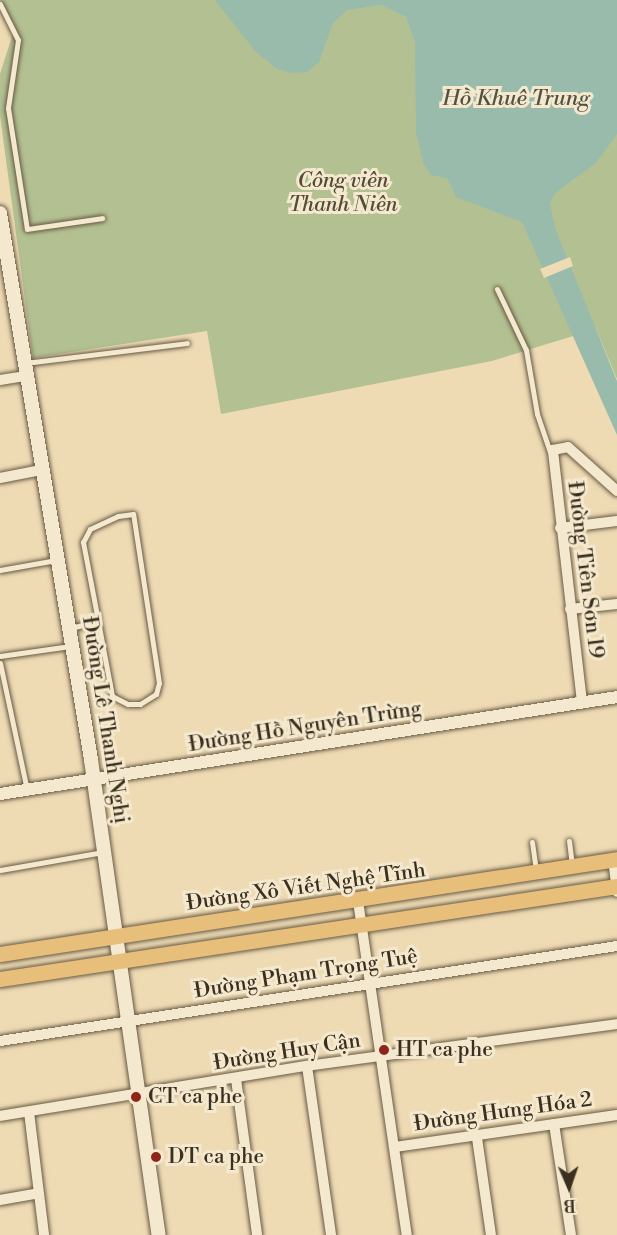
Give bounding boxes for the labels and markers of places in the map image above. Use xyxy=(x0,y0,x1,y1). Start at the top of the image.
place label: HT ca phe xyxy=(396,1037,493,1063)
marker: HT ca phe xyxy=(377,1043,391,1057)
place label: CT ca phe xyxy=(148,1084,242,1110)
marker: CT ca phe xyxy=(129,1090,143,1104)
place label: DT ca phe xyxy=(168,1144,264,1170)
marker: DT ca phe xyxy=(149,1150,163,1164)

